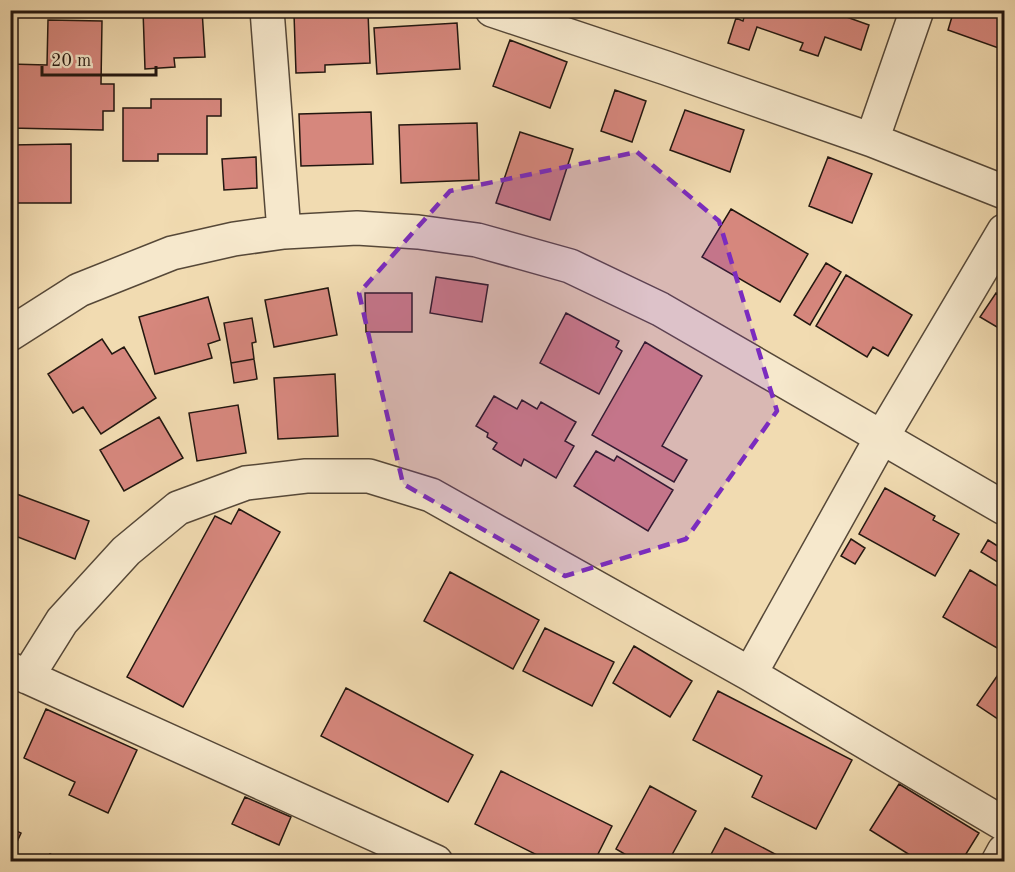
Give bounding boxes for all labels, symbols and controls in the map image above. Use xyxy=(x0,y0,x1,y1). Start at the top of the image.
scale bar xyxy=(42,39,156,77)
text: 20 m xyxy=(51,52,91,70)

